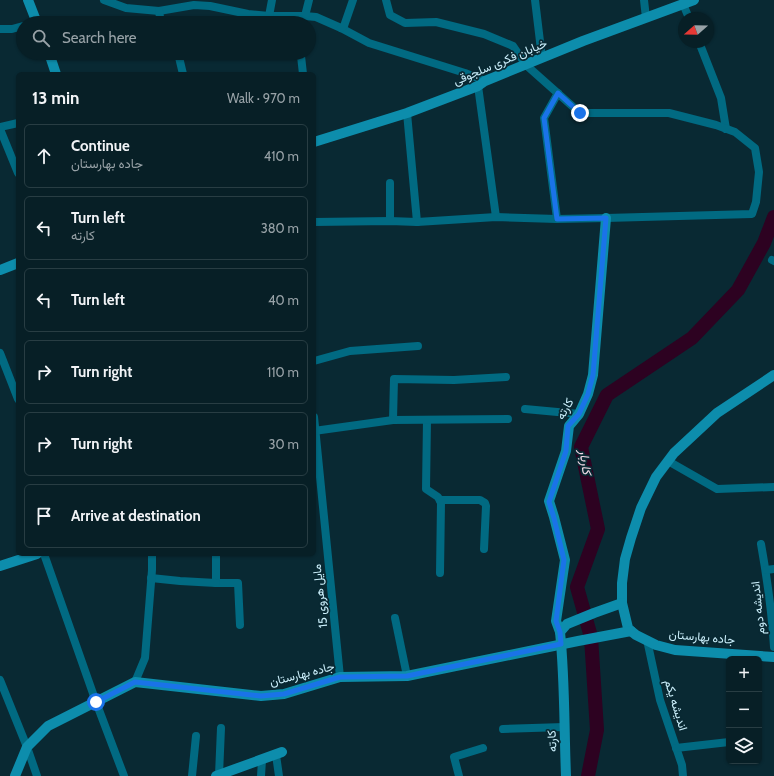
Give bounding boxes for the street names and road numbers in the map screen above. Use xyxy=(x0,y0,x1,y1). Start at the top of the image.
street label: خیابان فکری سلجوقی xyxy=(451,35,549,89)
street label: کارته xyxy=(553,395,577,423)
street label: مایل هروی 15 xyxy=(309,563,331,629)
street label: اندیشه دوم xyxy=(747,581,769,635)
street label: جاده بهارستان xyxy=(668,626,736,648)
street label: جاده بهارستان xyxy=(268,658,336,690)
street label: اندیشه یکم xyxy=(661,677,691,733)
street label: کارته xyxy=(543,730,561,752)

